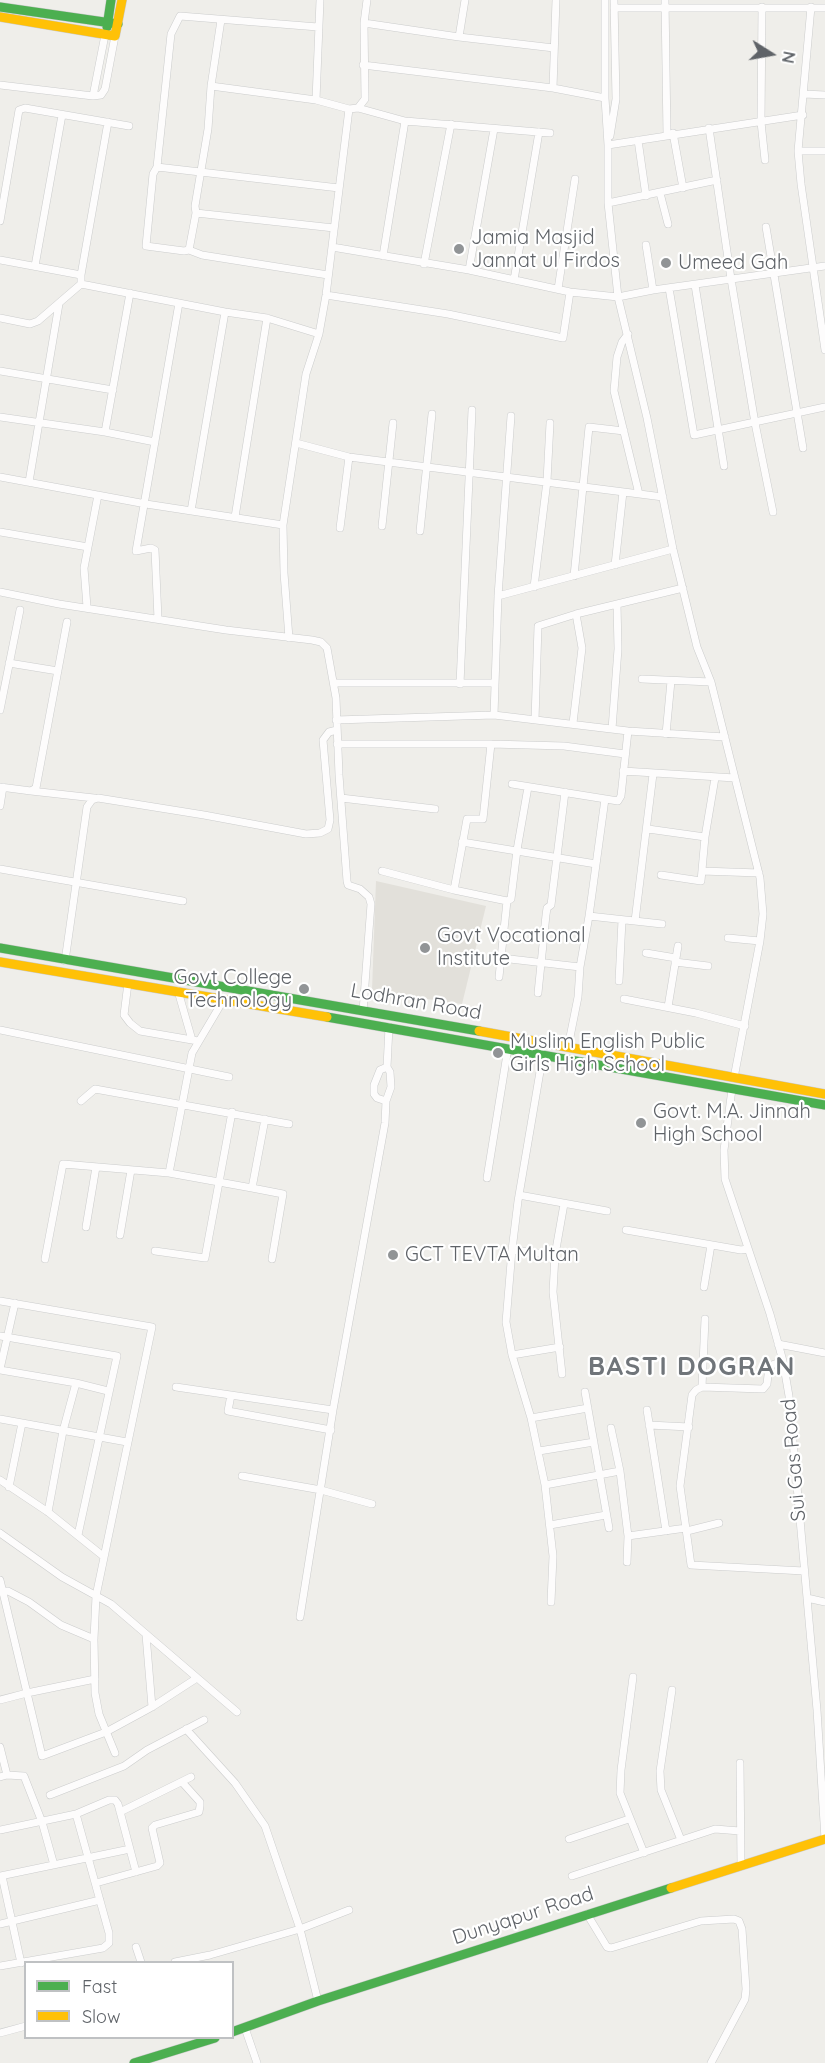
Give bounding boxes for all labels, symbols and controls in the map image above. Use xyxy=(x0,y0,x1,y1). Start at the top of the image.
north arrow xyxy=(741,24,801,84)
text: N xyxy=(778,50,800,65)
place label: Jamia Masjid Jannat ul Firdos xyxy=(471,226,620,273)
marker: Jamia Masjid Jannat ul Firdos xyxy=(452,242,466,256)
place label: Umeed Gah xyxy=(678,251,788,275)
marker: Umeed Gah xyxy=(659,256,673,270)
place label: Govt Vocational Institute xyxy=(437,924,586,971)
marker: Govt Vocational Institute xyxy=(418,941,432,955)
place label: Govt College Technology xyxy=(174,966,292,1013)
street label: Lodhran Road xyxy=(349,979,483,1025)
marker: Govt College Technology xyxy=(297,982,311,996)
place label: Muslim English Public Girls High School xyxy=(510,1030,705,1077)
marker: Muslim English Public Girls High School xyxy=(491,1046,505,1060)
place label: Govt. M.A. Jinnah High School xyxy=(653,1100,811,1147)
marker: Govt. M.A. Jinnah High School xyxy=(634,1116,648,1130)
place label: GCT TEVTA Multan xyxy=(405,1243,579,1267)
marker: GCT TEVTA Multan xyxy=(386,1248,400,1262)
district label: BASTI DOGRAN xyxy=(588,1351,796,1383)
street label: Sui Gas Road xyxy=(777,1398,811,1522)
street label: Dunyapur Road xyxy=(449,1882,597,1950)
legend xyxy=(24,1961,234,2039)
text: Fast xyxy=(82,1975,117,1998)
text: Slow xyxy=(82,2005,120,2028)

